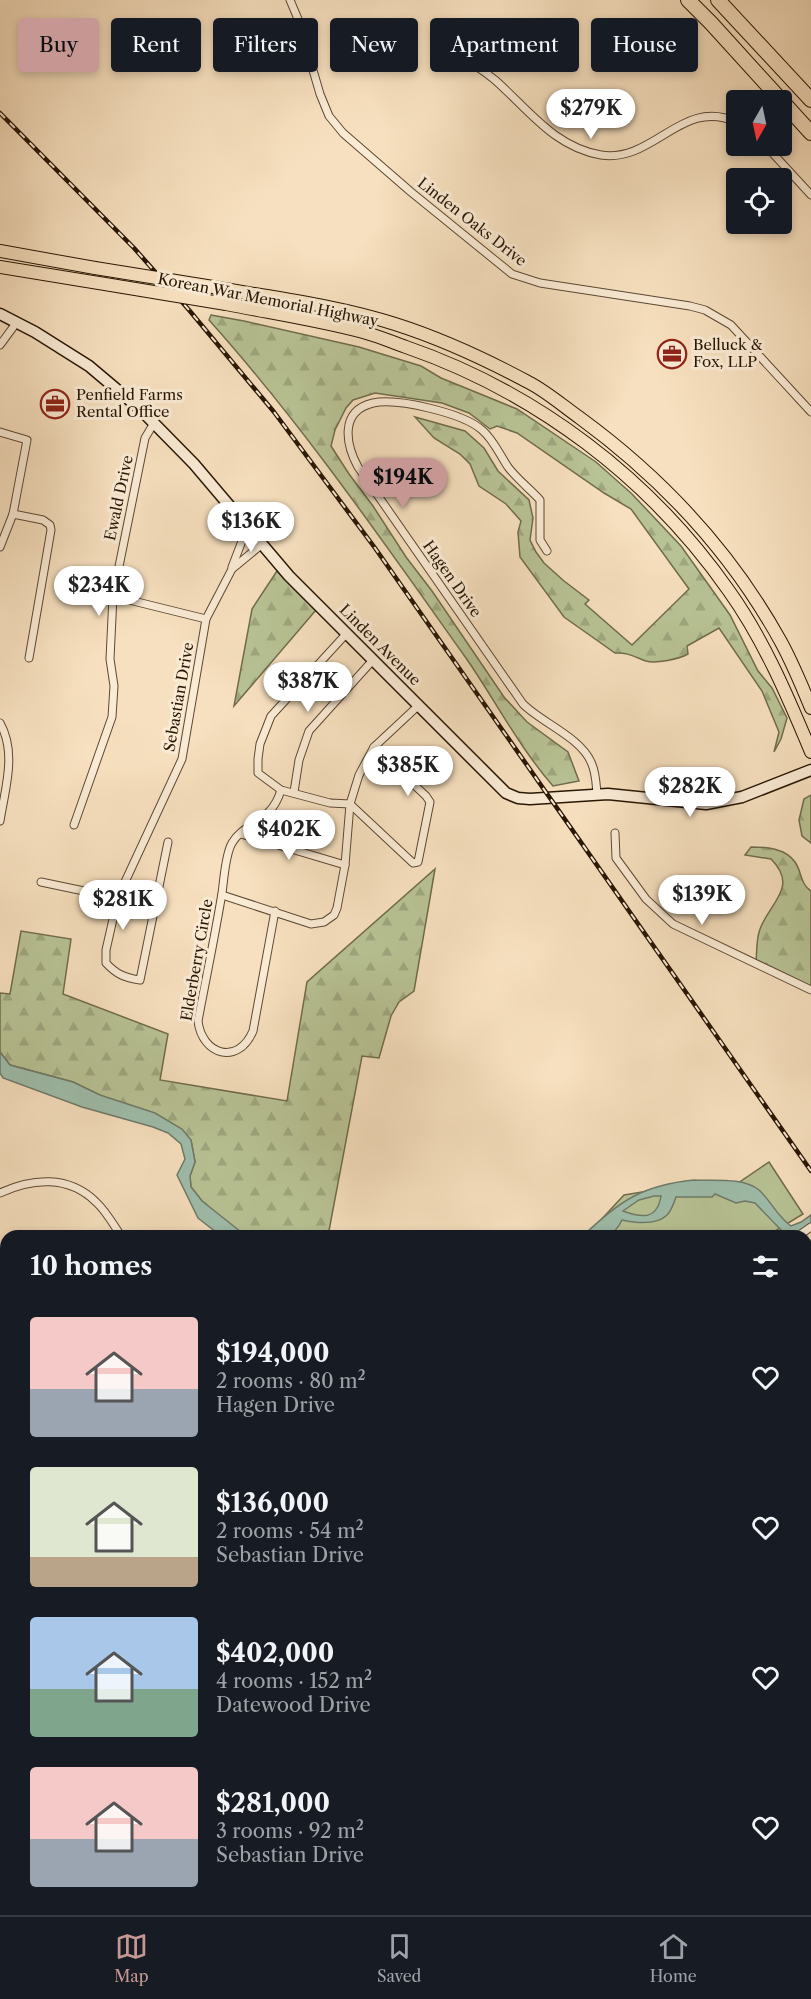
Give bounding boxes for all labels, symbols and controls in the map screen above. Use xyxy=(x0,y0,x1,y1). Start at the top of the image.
chip: Buy xyxy=(18,18,99,72)
chip: Rent xyxy=(111,18,201,72)
chip: Filters xyxy=(213,18,318,72)
chip: New xyxy=(330,18,418,72)
chip: Apartment xyxy=(430,18,579,72)
chip: House xyxy=(591,18,698,72)
pin: $279K xyxy=(549,89,633,140)
north arrow xyxy=(726,90,792,156)
map controls xyxy=(726,90,792,234)
text: $279K xyxy=(560,96,622,120)
button: locate xyxy=(726,168,792,234)
street label: Linden Oaks Drive xyxy=(414,173,531,270)
street label: Korean War Memorial Highway xyxy=(156,269,381,330)
place label: Belluck & Fox, LLP xyxy=(693,335,762,371)
office icon: Belluck & Fox, LLP xyxy=(656,338,688,370)
place label: Penfield Farms Rental Office xyxy=(76,385,183,421)
office icon: Penfield Farms Rental Office xyxy=(39,388,71,420)
street label: Ewald Drive xyxy=(100,453,137,542)
pin: $194K xyxy=(361,458,445,509)
text: $194K xyxy=(373,465,433,489)
pin: $136K xyxy=(209,502,293,553)
text: $136K xyxy=(221,509,281,533)
street label: Hagen Drive xyxy=(419,537,486,621)
pin: $234K xyxy=(57,566,141,617)
text: $234K xyxy=(68,573,130,597)
street label: Linden Avenue xyxy=(336,600,425,689)
street label: Sebastian Drive xyxy=(160,641,197,753)
pin: $387K xyxy=(266,662,350,713)
text: $387K xyxy=(277,669,339,693)
pin: $385K xyxy=(366,746,450,797)
text: $385K xyxy=(377,753,439,777)
pin: $282K xyxy=(648,767,732,818)
text: $282K xyxy=(658,774,722,798)
pin: $402K xyxy=(247,810,331,861)
text: $402K xyxy=(257,817,321,841)
pin: $139K xyxy=(660,875,744,926)
pin: $281K xyxy=(81,880,165,931)
text: $139K xyxy=(672,882,732,906)
text: $281K xyxy=(93,887,153,911)
street label: Elderberry Circle xyxy=(176,897,217,1022)
text: 10 homes xyxy=(30,1250,152,1282)
icon: filters xyxy=(749,1250,782,1283)
text: $194,000 xyxy=(216,1337,330,1369)
icon: home xyxy=(78,1341,150,1413)
icon: heart xyxy=(749,1361,782,1394)
text: 2 rooms · 80 m² xyxy=(216,1369,366,1393)
text: Hagen Drive xyxy=(216,1393,335,1417)
text: $136,000 xyxy=(216,1487,329,1519)
icon: home xyxy=(78,1491,150,1563)
icon: heart xyxy=(749,1511,782,1544)
text: 2 rooms · 54 m² xyxy=(216,1519,364,1543)
text: Sebastian Drive xyxy=(216,1543,364,1567)
text: $402,000 xyxy=(216,1637,334,1669)
icon: home xyxy=(78,1641,150,1713)
icon: heart xyxy=(749,1661,782,1694)
text: 4 rooms · 152 m² xyxy=(216,1669,372,1693)
text: Datewood Drive xyxy=(216,1693,371,1717)
text: $281,000 xyxy=(216,1787,330,1819)
icon: home xyxy=(78,1791,150,1863)
icon: heart xyxy=(749,1811,782,1844)
text: 3 rooms · 92 m² xyxy=(216,1819,364,1843)
text: Sebastian Drive xyxy=(216,1843,364,1867)
tab: Map xyxy=(114,1930,149,1986)
tab: Saved xyxy=(377,1930,421,1986)
tab: Home xyxy=(650,1930,697,1986)

